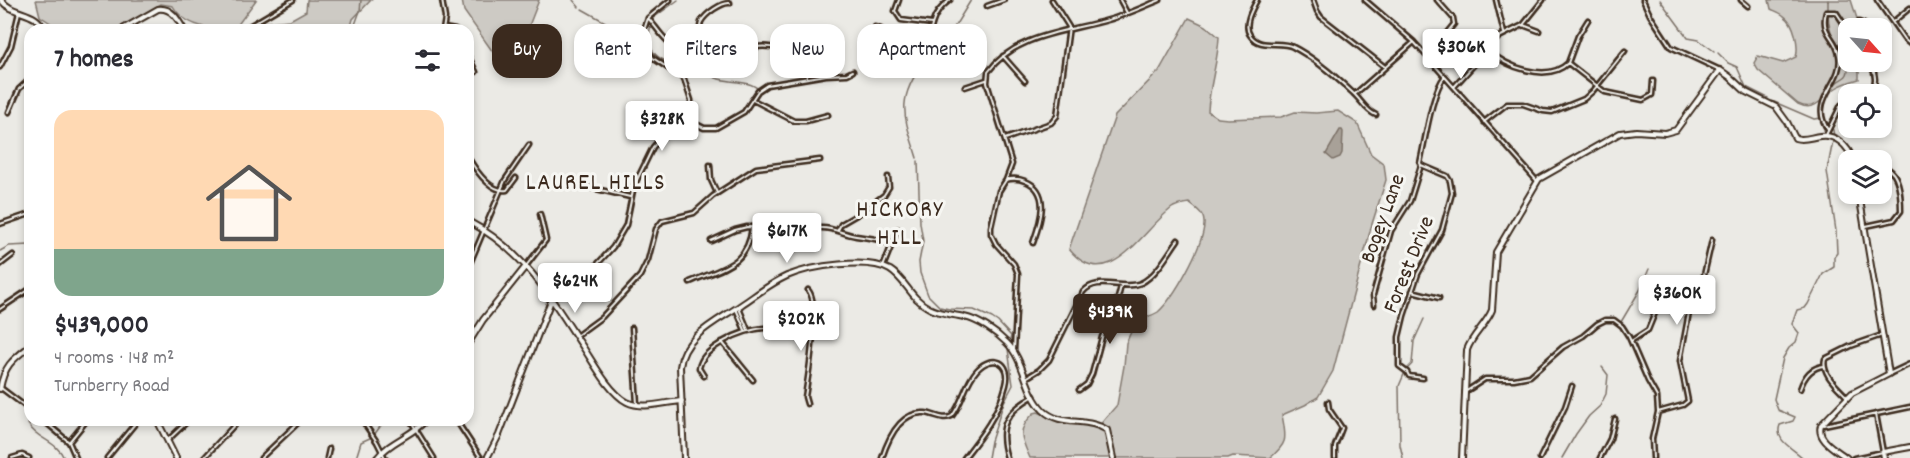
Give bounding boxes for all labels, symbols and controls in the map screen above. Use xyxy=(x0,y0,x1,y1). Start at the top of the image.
north arrow xyxy=(1838,18,1892,72)
map controls xyxy=(1838,18,1892,204)
chip: Buy xyxy=(492,24,562,78)
chip: Rent xyxy=(574,24,652,78)
chip: Filters xyxy=(664,24,758,78)
chip: New xyxy=(770,24,845,78)
chip: Apartment xyxy=(857,24,987,78)
pin: $306K xyxy=(1419,29,1503,80)
text: $306K xyxy=(1437,34,1485,62)
text: 7 homes xyxy=(54,42,134,79)
icon: filters xyxy=(411,44,444,77)
button: locate xyxy=(1838,84,1892,138)
pin: $328K xyxy=(620,101,704,152)
text: $328K xyxy=(639,106,685,134)
icon: home xyxy=(195,149,303,257)
button: layers xyxy=(1838,150,1892,204)
district label: LAUREL HILLS xyxy=(526,167,666,201)
street label: Bogey Lane xyxy=(1354,170,1414,268)
district label: HICKORY HILL xyxy=(856,194,944,256)
street label: Forest Drive xyxy=(1376,212,1444,318)
pin: $617K xyxy=(745,213,829,264)
text: $617K xyxy=(766,218,808,246)
pin: $624K xyxy=(533,263,617,314)
text: $624K xyxy=(552,268,598,296)
pin: $360K xyxy=(1635,275,1719,326)
text: $360K xyxy=(1653,280,1701,308)
pin: $439K xyxy=(1068,294,1152,345)
text: $439K xyxy=(1087,299,1133,327)
pin: $202K xyxy=(759,301,843,352)
text: $202K xyxy=(777,306,825,334)
text: $439,000 xyxy=(54,308,149,345)
text: 4 rooms · 148 m² xyxy=(54,345,174,373)
text: Turnberry Road xyxy=(54,373,170,401)

